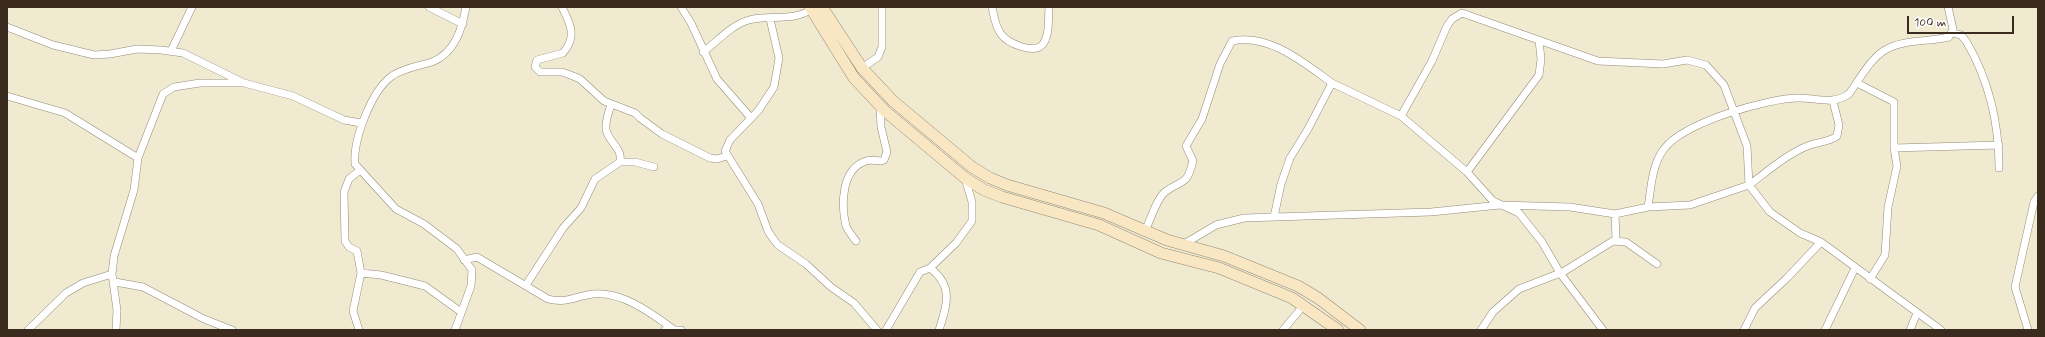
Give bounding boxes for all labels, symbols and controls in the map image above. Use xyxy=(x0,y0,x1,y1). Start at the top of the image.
scale bar xyxy=(1909,8,2016,34)
text: 100 m xyxy=(1914,15,1946,31)

